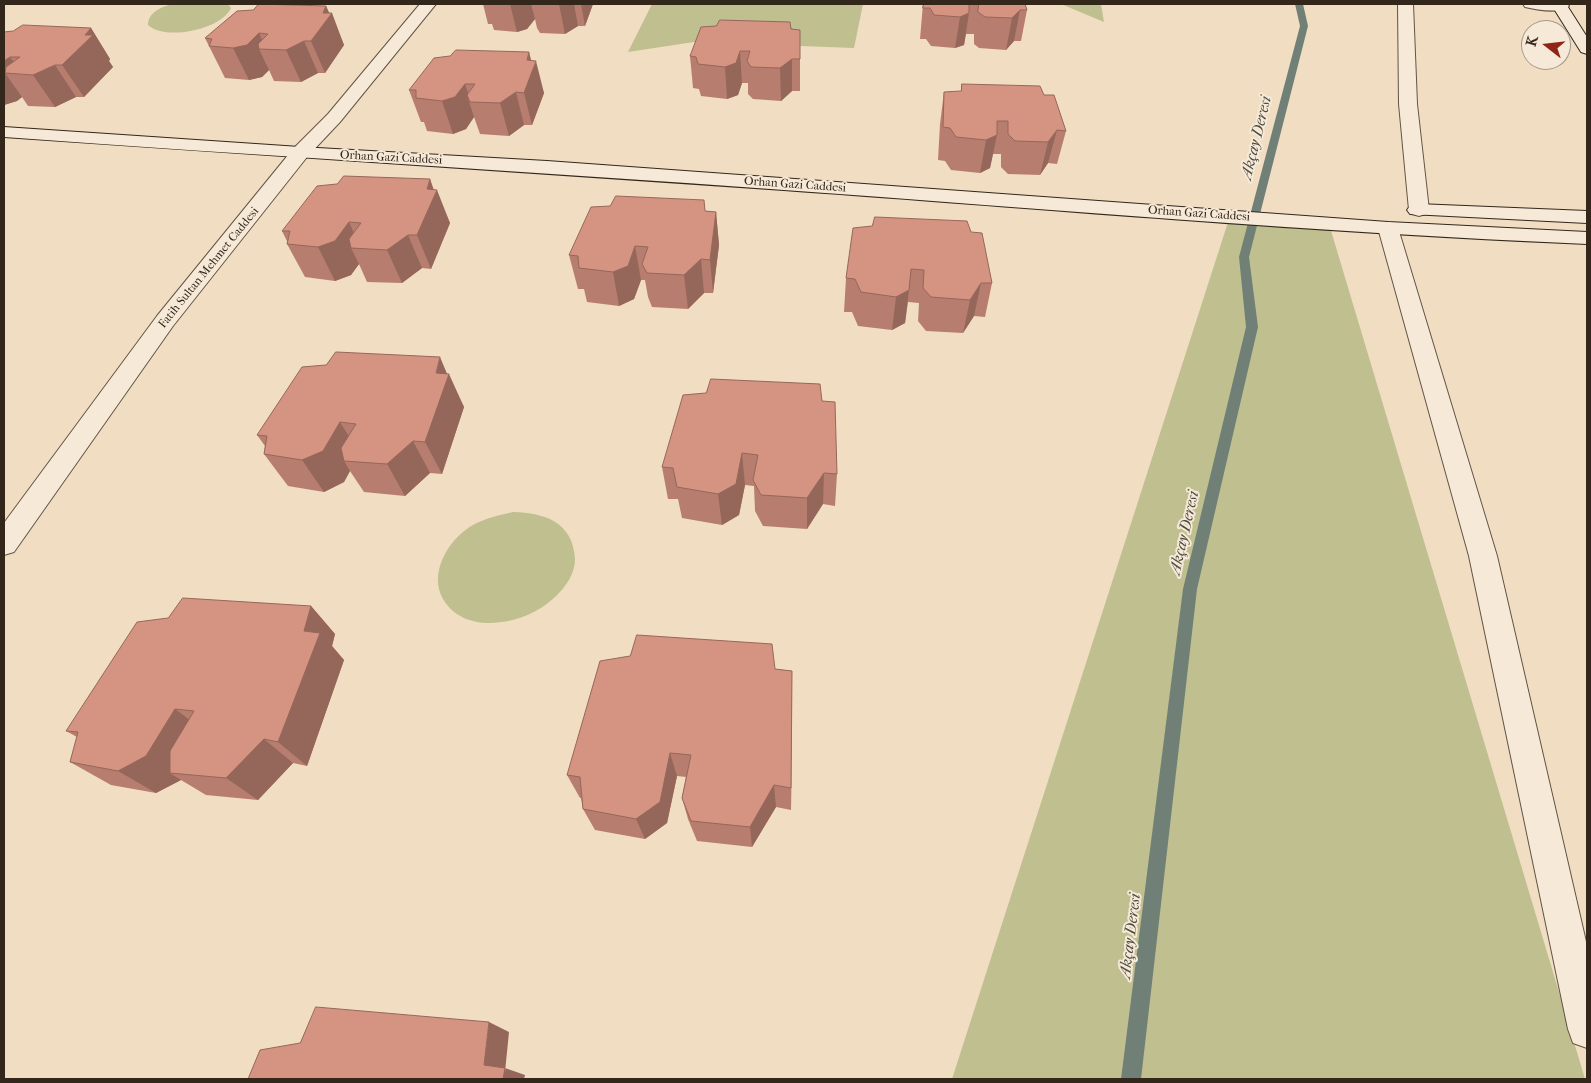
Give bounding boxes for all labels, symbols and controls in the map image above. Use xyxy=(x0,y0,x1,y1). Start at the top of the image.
north arrow xyxy=(1521,20,1571,70)
text: K xyxy=(1522,34,1542,48)
water label: Akçay Deresi xyxy=(1237,94,1277,182)
street label: Orhan Gazi Caddesi xyxy=(339,148,443,168)
street label: Orhan Gazi Caddesi xyxy=(743,174,847,196)
street label: Orhan Gazi Caddesi xyxy=(1147,203,1251,225)
street label: Fatih Sultan Mehmet Caddesi xyxy=(156,205,262,331)
water label: Akçay Deresi xyxy=(1166,489,1204,577)
water label: Akçay Deresi xyxy=(1116,893,1146,979)

